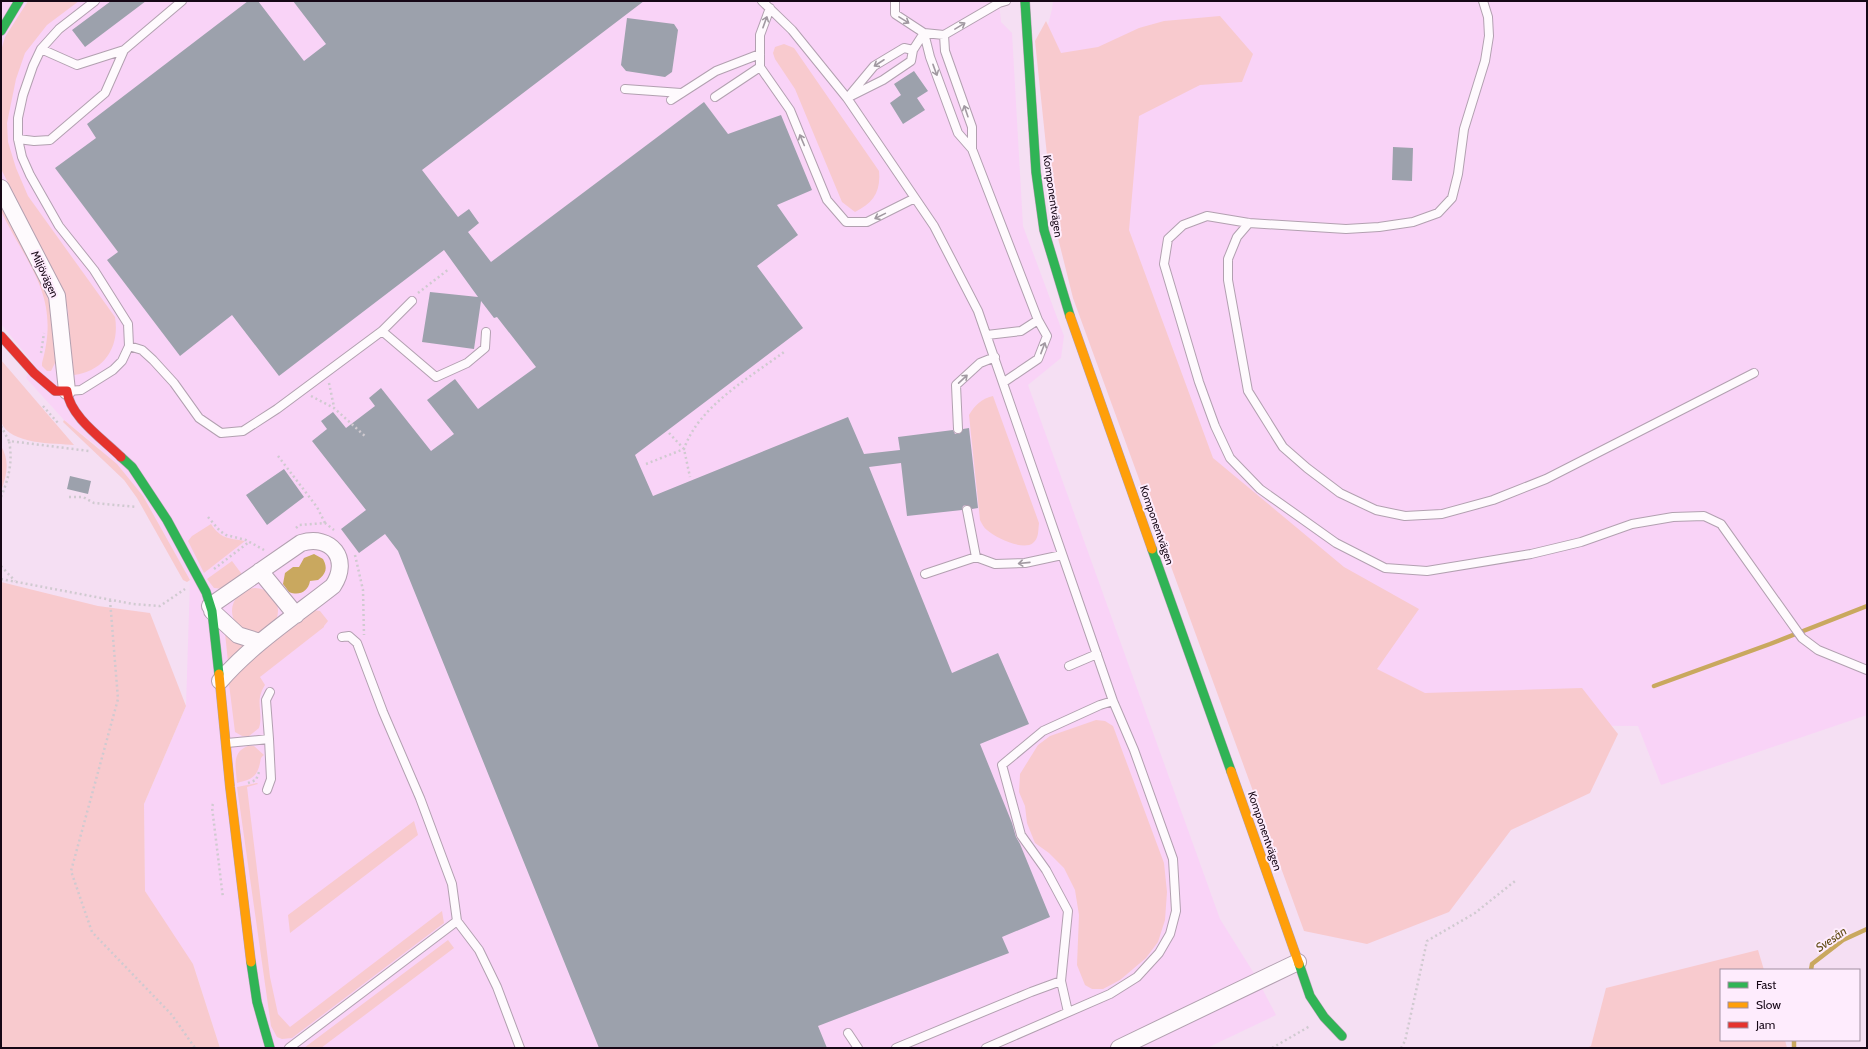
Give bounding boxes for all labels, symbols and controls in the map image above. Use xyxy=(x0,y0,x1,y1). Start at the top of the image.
one-way arrow xyxy=(898,16,909,24)
one-way arrow xyxy=(761,17,769,29)
one-way arrow xyxy=(954,22,965,30)
one-way arrow xyxy=(873,60,885,68)
one-way arrow xyxy=(931,64,939,76)
one-way arrow xyxy=(962,105,969,118)
one-way arrow xyxy=(798,134,806,146)
street label: Komponentvägen xyxy=(1040,154,1066,238)
one-way arrow xyxy=(874,212,886,220)
street label: Miljövägen xyxy=(28,248,62,300)
one-way arrow xyxy=(1039,342,1047,354)
one-way arrow xyxy=(958,374,968,384)
street label: Komponentvägen xyxy=(1137,483,1177,567)
one-way arrow xyxy=(1018,559,1031,566)
street label: Komponentvägen xyxy=(1245,789,1285,873)
water label: Svesån xyxy=(1813,923,1849,955)
legend xyxy=(1720,969,1860,1041)
text: Fast xyxy=(1756,977,1776,992)
text: Slow xyxy=(1756,997,1781,1012)
text: Jam xyxy=(1755,1017,1775,1032)

